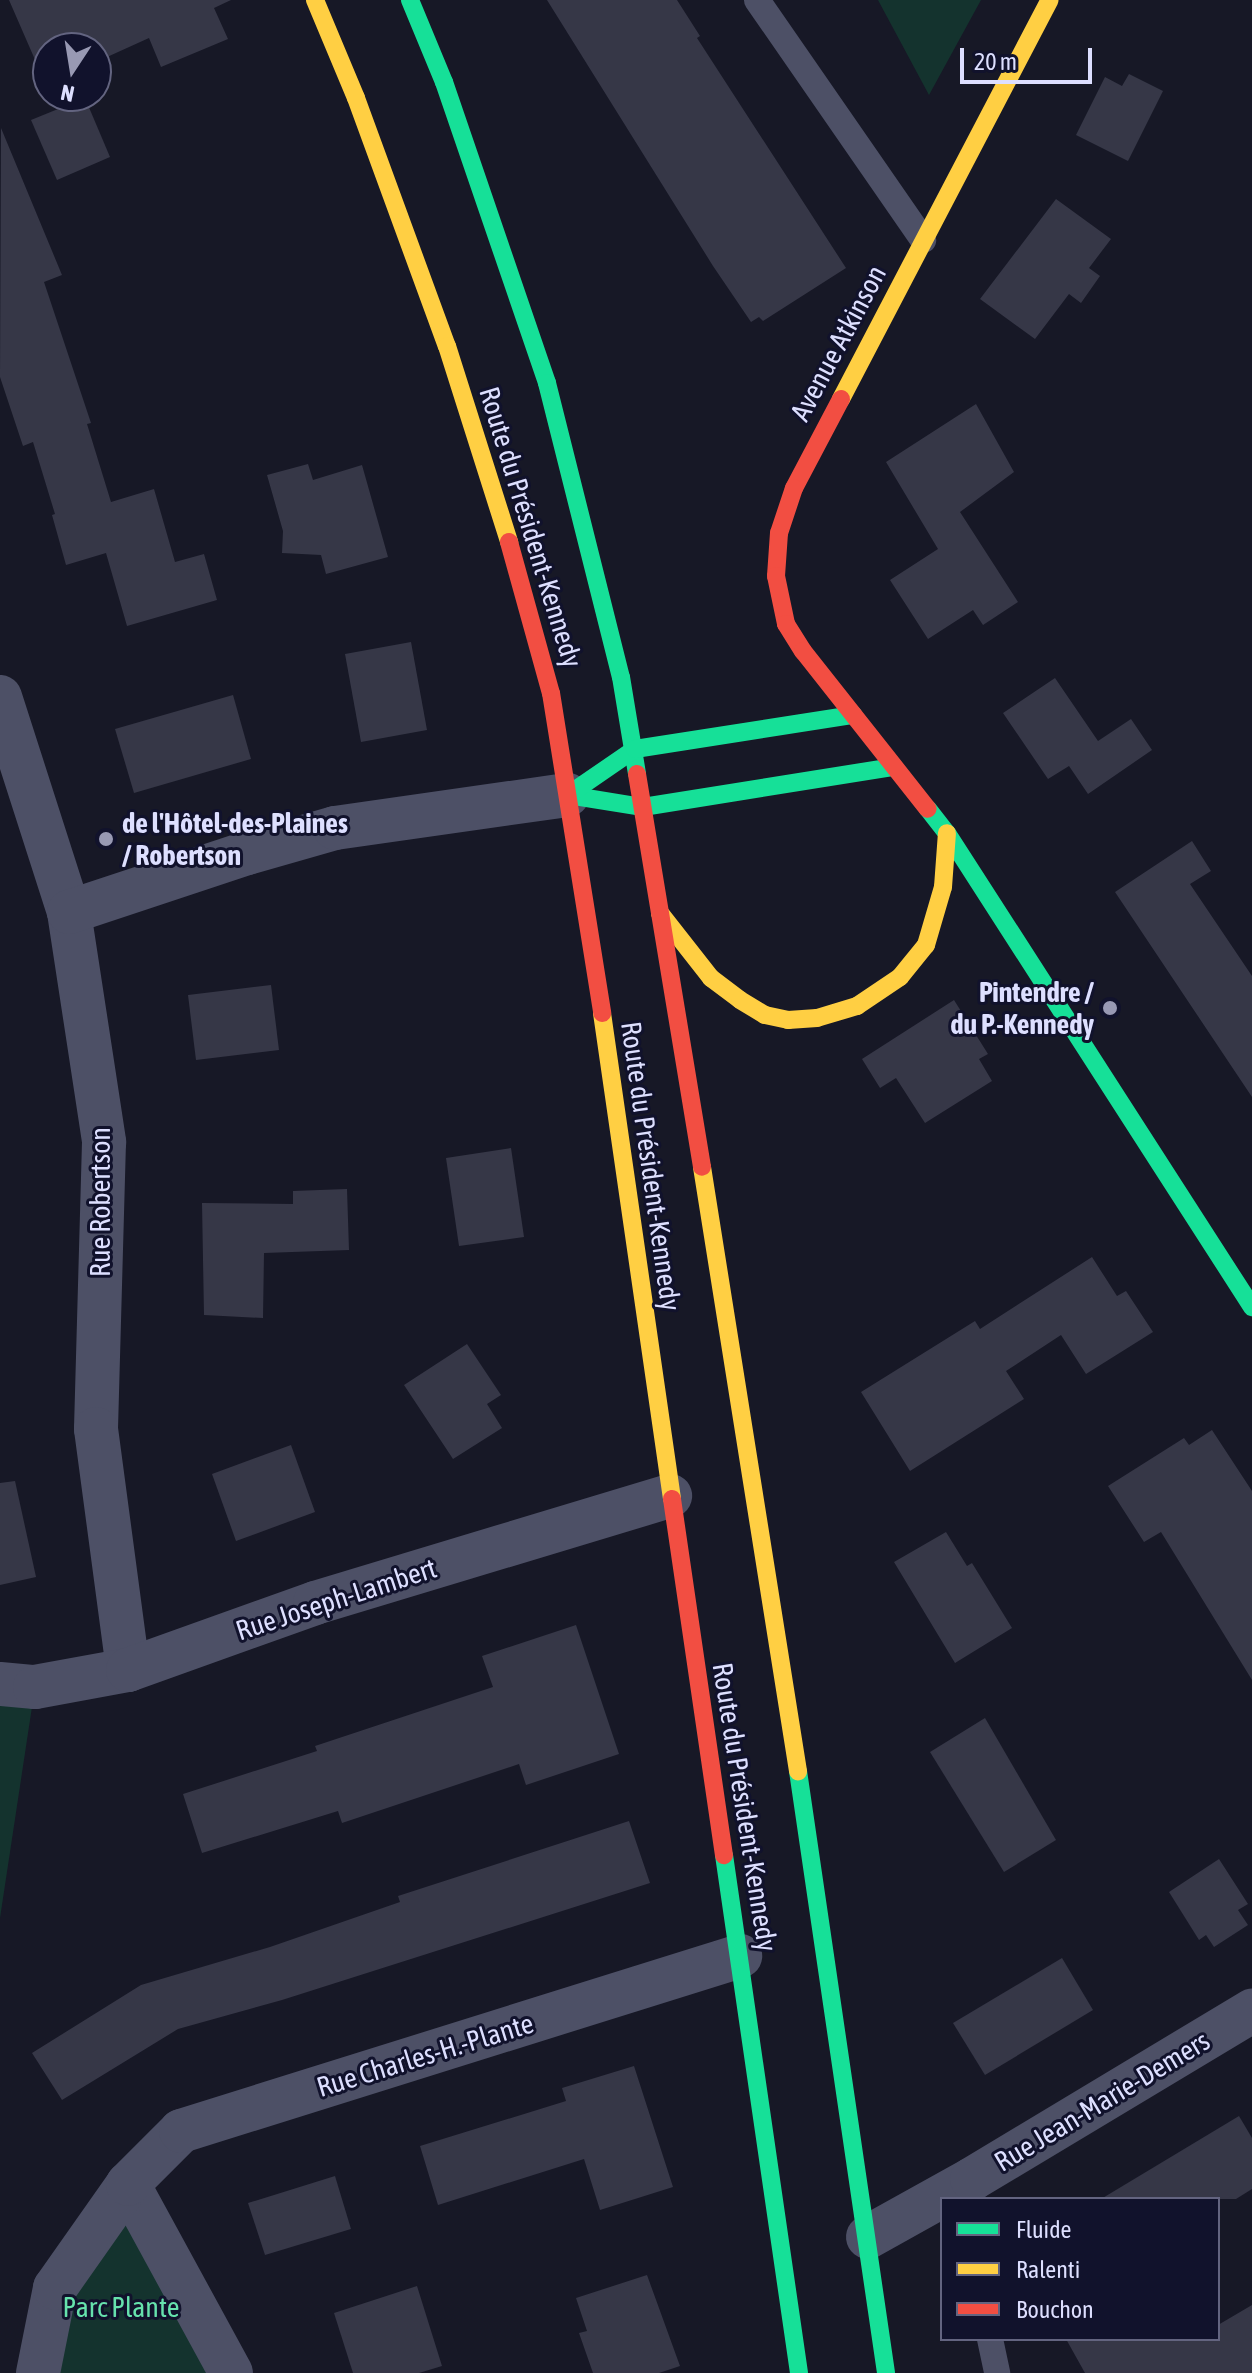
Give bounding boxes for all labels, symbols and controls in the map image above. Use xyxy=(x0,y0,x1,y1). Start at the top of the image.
north arrow xyxy=(32,32,112,112)
scale bar xyxy=(964,32,1096,82)
text: 20 m xyxy=(974,48,1017,75)
text: N xyxy=(58,79,76,108)
street label: Avenue Atkinson xyxy=(783,260,893,426)
street label: Route du Président-Kennedy xyxy=(472,383,590,671)
place label: de l'Hôtel-des-Plaines / Robertson xyxy=(122,806,348,872)
marker: de l'Hôtel-des-Plaines / Robertson xyxy=(97,830,115,848)
place label: Pintendre / du P.-Kennedy xyxy=(950,975,1094,1041)
marker: Pintendre / du P.-Kennedy xyxy=(1101,999,1119,1017)
street label: Route du Président-Kennedy xyxy=(614,1019,688,1313)
street label: Rue Robertson xyxy=(83,1127,117,1277)
street label: Rue Joseph-Lambert xyxy=(232,1551,440,1647)
street label: Route du Président-Kennedy xyxy=(706,1660,784,1954)
street label: Rue Charles-H.-Plante xyxy=(313,2006,537,2104)
street label: Rue Jean-Marie-Demers xyxy=(988,2024,1216,2178)
legend xyxy=(940,2197,1220,2341)
text: Fluide xyxy=(1016,2216,1071,2243)
text: Ralenti xyxy=(1016,2256,1080,2283)
park label: Parc Plante xyxy=(63,2290,179,2324)
text: Bouchon xyxy=(1016,2296,1094,2323)

